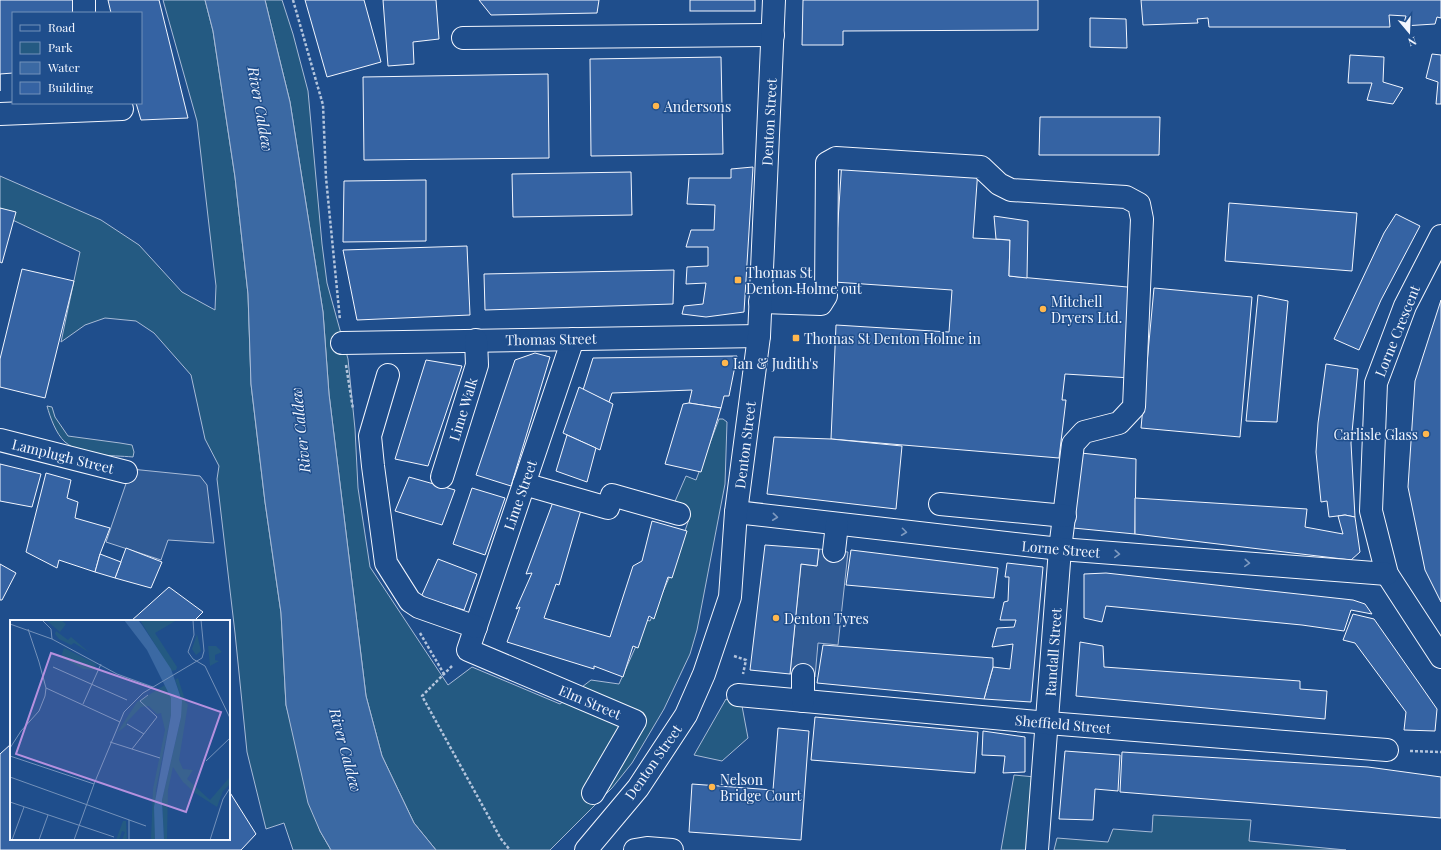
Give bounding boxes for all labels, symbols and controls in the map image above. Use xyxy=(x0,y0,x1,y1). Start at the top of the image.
legend xyxy=(12,12,142,104)
north arrow xyxy=(1389,12,1429,52)
text: Road xyxy=(48,19,75,35)
text: N xyxy=(1406,34,1419,50)
text: Park xyxy=(48,39,73,55)
text: Water xyxy=(47,59,81,75)
water label: River Caldew xyxy=(244,64,278,153)
street label: Denton Street xyxy=(757,77,781,166)
text: Building xyxy=(48,79,94,95)
place label: Andersons xyxy=(663,97,731,116)
marker: Andersons xyxy=(651,101,661,111)
place label: Thomas St Denton Holme out xyxy=(746,263,863,298)
marker: Thomas St Denton Holme out xyxy=(733,275,743,285)
street label: Lorne Crescent xyxy=(1370,281,1424,380)
place label: Mitchell Dryers Ltd. xyxy=(1051,292,1122,327)
marker: Mitchell Dryers Ltd. xyxy=(1038,304,1048,314)
street label: Thomas Street xyxy=(505,329,598,349)
place label: Thomas St Denton Holme in xyxy=(804,329,981,348)
marker: Thomas St Denton Holme in xyxy=(791,333,801,343)
place label: Ian & Judith's xyxy=(733,354,818,373)
marker: Ian & Judith's xyxy=(720,358,730,368)
street label: Lime Walk xyxy=(444,375,482,443)
water label: River Caldew xyxy=(286,386,315,475)
street label: Denton Street xyxy=(730,399,760,490)
place label: Carlisle Glass xyxy=(1333,425,1418,444)
marker: Carlisle Glass xyxy=(1421,429,1431,439)
street label: Lamplugh Street xyxy=(10,434,117,478)
street label: Lime Street xyxy=(499,456,541,533)
one-way arrow xyxy=(772,512,778,521)
one-way arrow xyxy=(901,527,907,536)
street label: Lorne Street xyxy=(1021,536,1102,562)
one-way arrow xyxy=(1114,549,1120,558)
one-way arrow xyxy=(1244,559,1250,568)
street label: Randall Street xyxy=(1040,606,1066,697)
place label: Denton Tyres xyxy=(784,609,869,628)
marker: Denton Tyres xyxy=(771,613,781,623)
inset map xyxy=(10,620,230,840)
street label: Elm Street xyxy=(556,680,625,724)
water label: River Caldew xyxy=(325,705,367,794)
street label: Sheffield Street xyxy=(1014,710,1113,738)
street label: Denton Street xyxy=(620,720,687,803)
place label: Nelson Bridge Court xyxy=(720,770,803,805)
marker: Nelson Bridge Court xyxy=(707,782,717,792)

